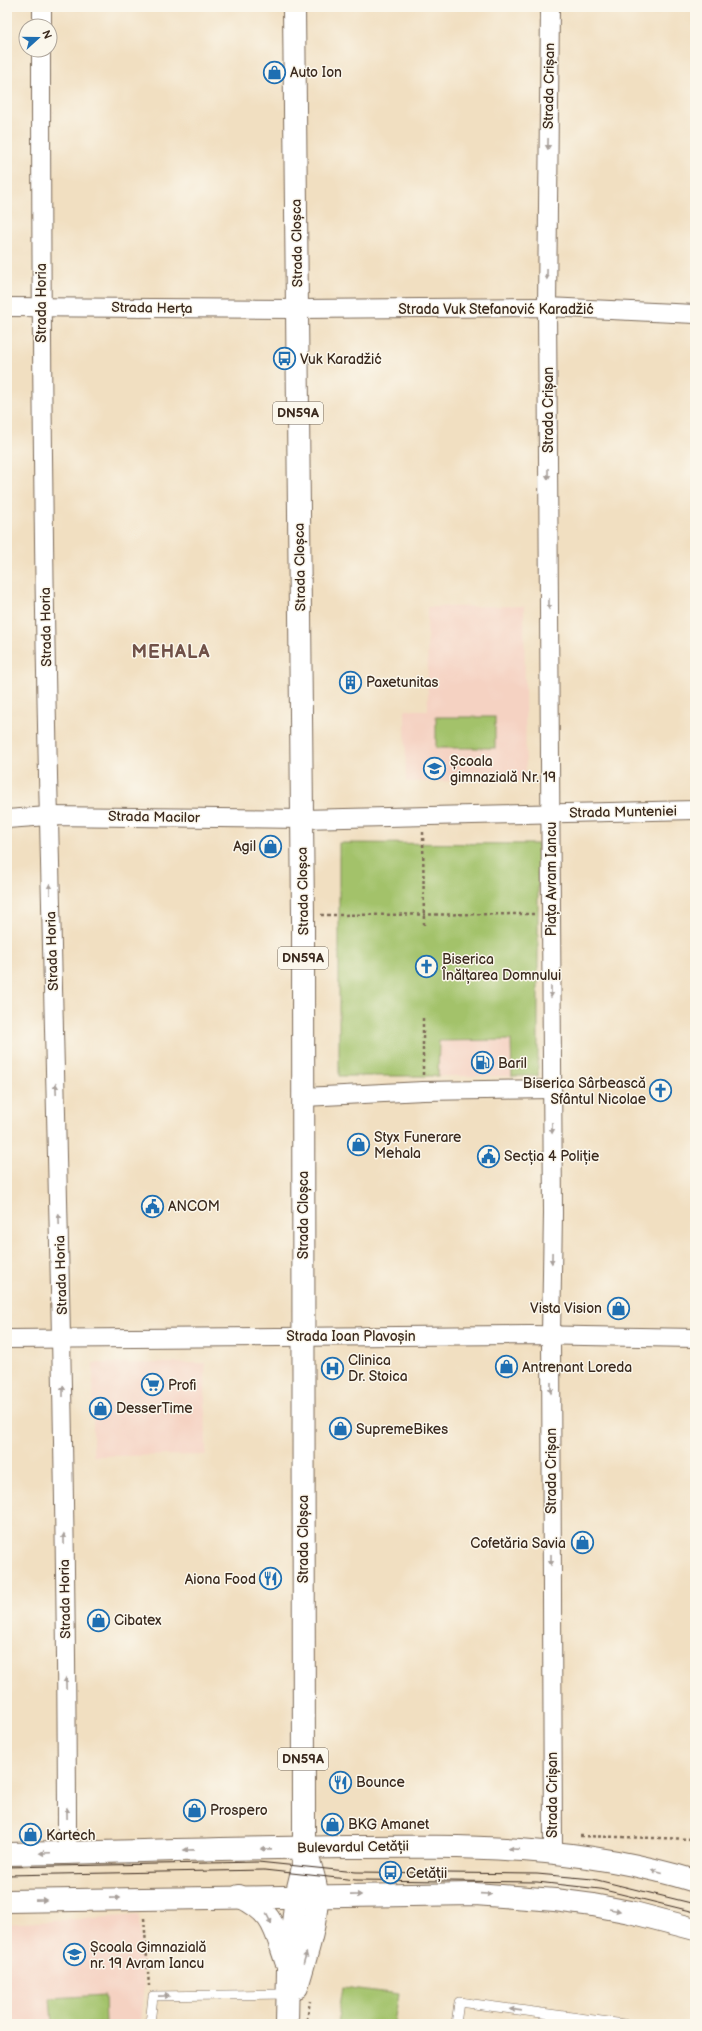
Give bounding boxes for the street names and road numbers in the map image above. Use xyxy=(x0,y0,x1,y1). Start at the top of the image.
street label: Strada Crișan xyxy=(540,43,558,129)
street label: Strada Cloșca xyxy=(288,199,306,287)
street label: Strada Horia xyxy=(33,263,50,343)
street label: Strada Herța xyxy=(111,299,193,317)
street label: Strada Vuk Stefanović Karadžić xyxy=(398,301,594,318)
street label: Strada Crișan xyxy=(540,367,557,453)
road number: DN59A xyxy=(273,402,323,424)
street label: Strada Cloșca xyxy=(291,523,309,611)
street label: Strada Horia xyxy=(37,587,55,667)
street label: Strada Munteniei xyxy=(569,803,677,821)
street label: Strada Macilor xyxy=(108,808,201,826)
street label: Piața Avram Iancu xyxy=(543,822,560,936)
street label: Strada Cloșca xyxy=(294,847,312,935)
street label: Strada Horia xyxy=(42,911,62,991)
road number: DN59A xyxy=(278,947,328,969)
street label: Strada Cloșca xyxy=(295,1171,312,1259)
street label: Strada Horia xyxy=(51,1235,71,1315)
street label: Strada Ioan Plavoșin xyxy=(286,1328,416,1345)
street label: Strada Crișan xyxy=(543,1428,560,1514)
street label: Strada Cloșca xyxy=(295,1495,312,1583)
street label: Strada Horia xyxy=(56,1559,74,1639)
road number: DN59A xyxy=(278,1748,328,1770)
street label: Strada Crișan xyxy=(544,1752,561,1838)
street label: Bulevardul Cetății xyxy=(297,1838,409,1856)

